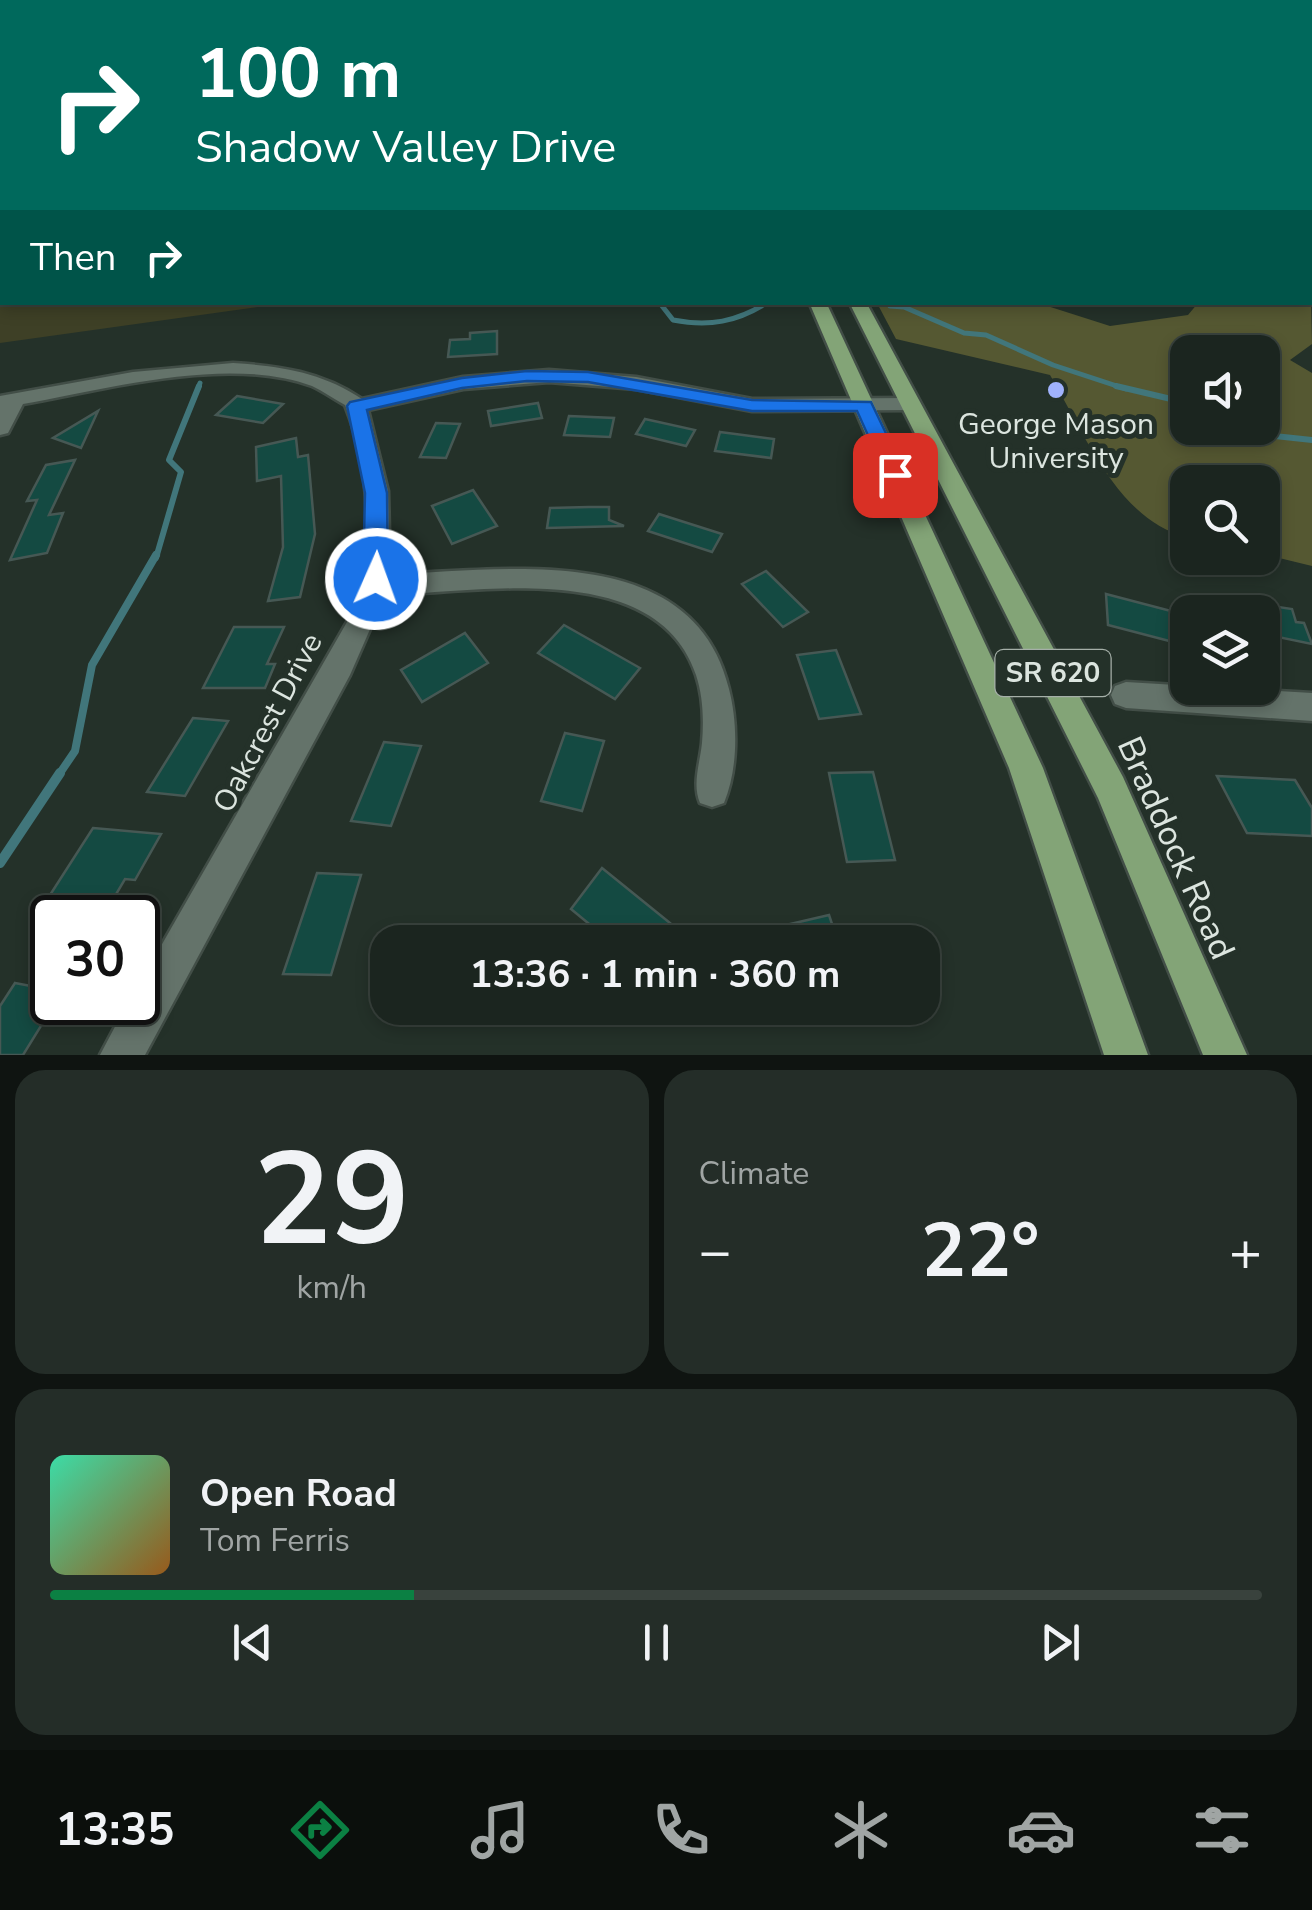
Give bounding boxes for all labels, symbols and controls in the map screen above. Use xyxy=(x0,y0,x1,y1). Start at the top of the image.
text: 100 m xyxy=(195,26,401,122)
icon: right xyxy=(30,40,160,170)
text: Shadow Valley Drive xyxy=(195,117,616,178)
icon: right xyxy=(136,230,191,285)
text: Then xyxy=(30,232,116,283)
map controls xyxy=(1170,335,1280,705)
button: sound xyxy=(1170,335,1280,445)
marker: George Mason University xyxy=(1045,379,1067,401)
place label: George Mason University xyxy=(958,404,1154,479)
pin xyxy=(853,433,938,518)
icon: arrive xyxy=(868,448,923,503)
button: search xyxy=(1170,465,1280,575)
position arrow xyxy=(324,527,428,631)
button: layers xyxy=(1170,595,1280,705)
street label: Oakcrest Drive xyxy=(204,626,332,820)
road number: SR 620 xyxy=(996,650,1110,696)
street label: Braddock Road xyxy=(1106,729,1246,967)
speed limit sign: 30 xyxy=(30,895,160,1025)
text: 13:36 · 1 min · 360 m xyxy=(470,949,840,1000)
text: 29 xyxy=(254,1112,410,1289)
text: Climate xyxy=(699,1152,809,1195)
text: 22° xyxy=(921,1200,1039,1302)
text: − xyxy=(699,1214,732,1289)
text: + xyxy=(1229,1214,1262,1289)
text: km/h xyxy=(296,1266,367,1309)
text: Open Road xyxy=(200,1468,397,1519)
text: Tom Ferris xyxy=(200,1519,350,1562)
icon: previous xyxy=(225,1615,280,1670)
icon: pause xyxy=(629,1615,684,1670)
icon: next xyxy=(1033,1615,1088,1670)
icon: directions xyxy=(285,1795,355,1865)
icon: music xyxy=(465,1795,535,1865)
icon: phone xyxy=(646,1795,716,1865)
icon: climate xyxy=(826,1795,896,1865)
icon: car xyxy=(1006,1795,1076,1865)
icon: filters xyxy=(1187,1795,1257,1865)
text: 13:35 xyxy=(55,1800,174,1861)

